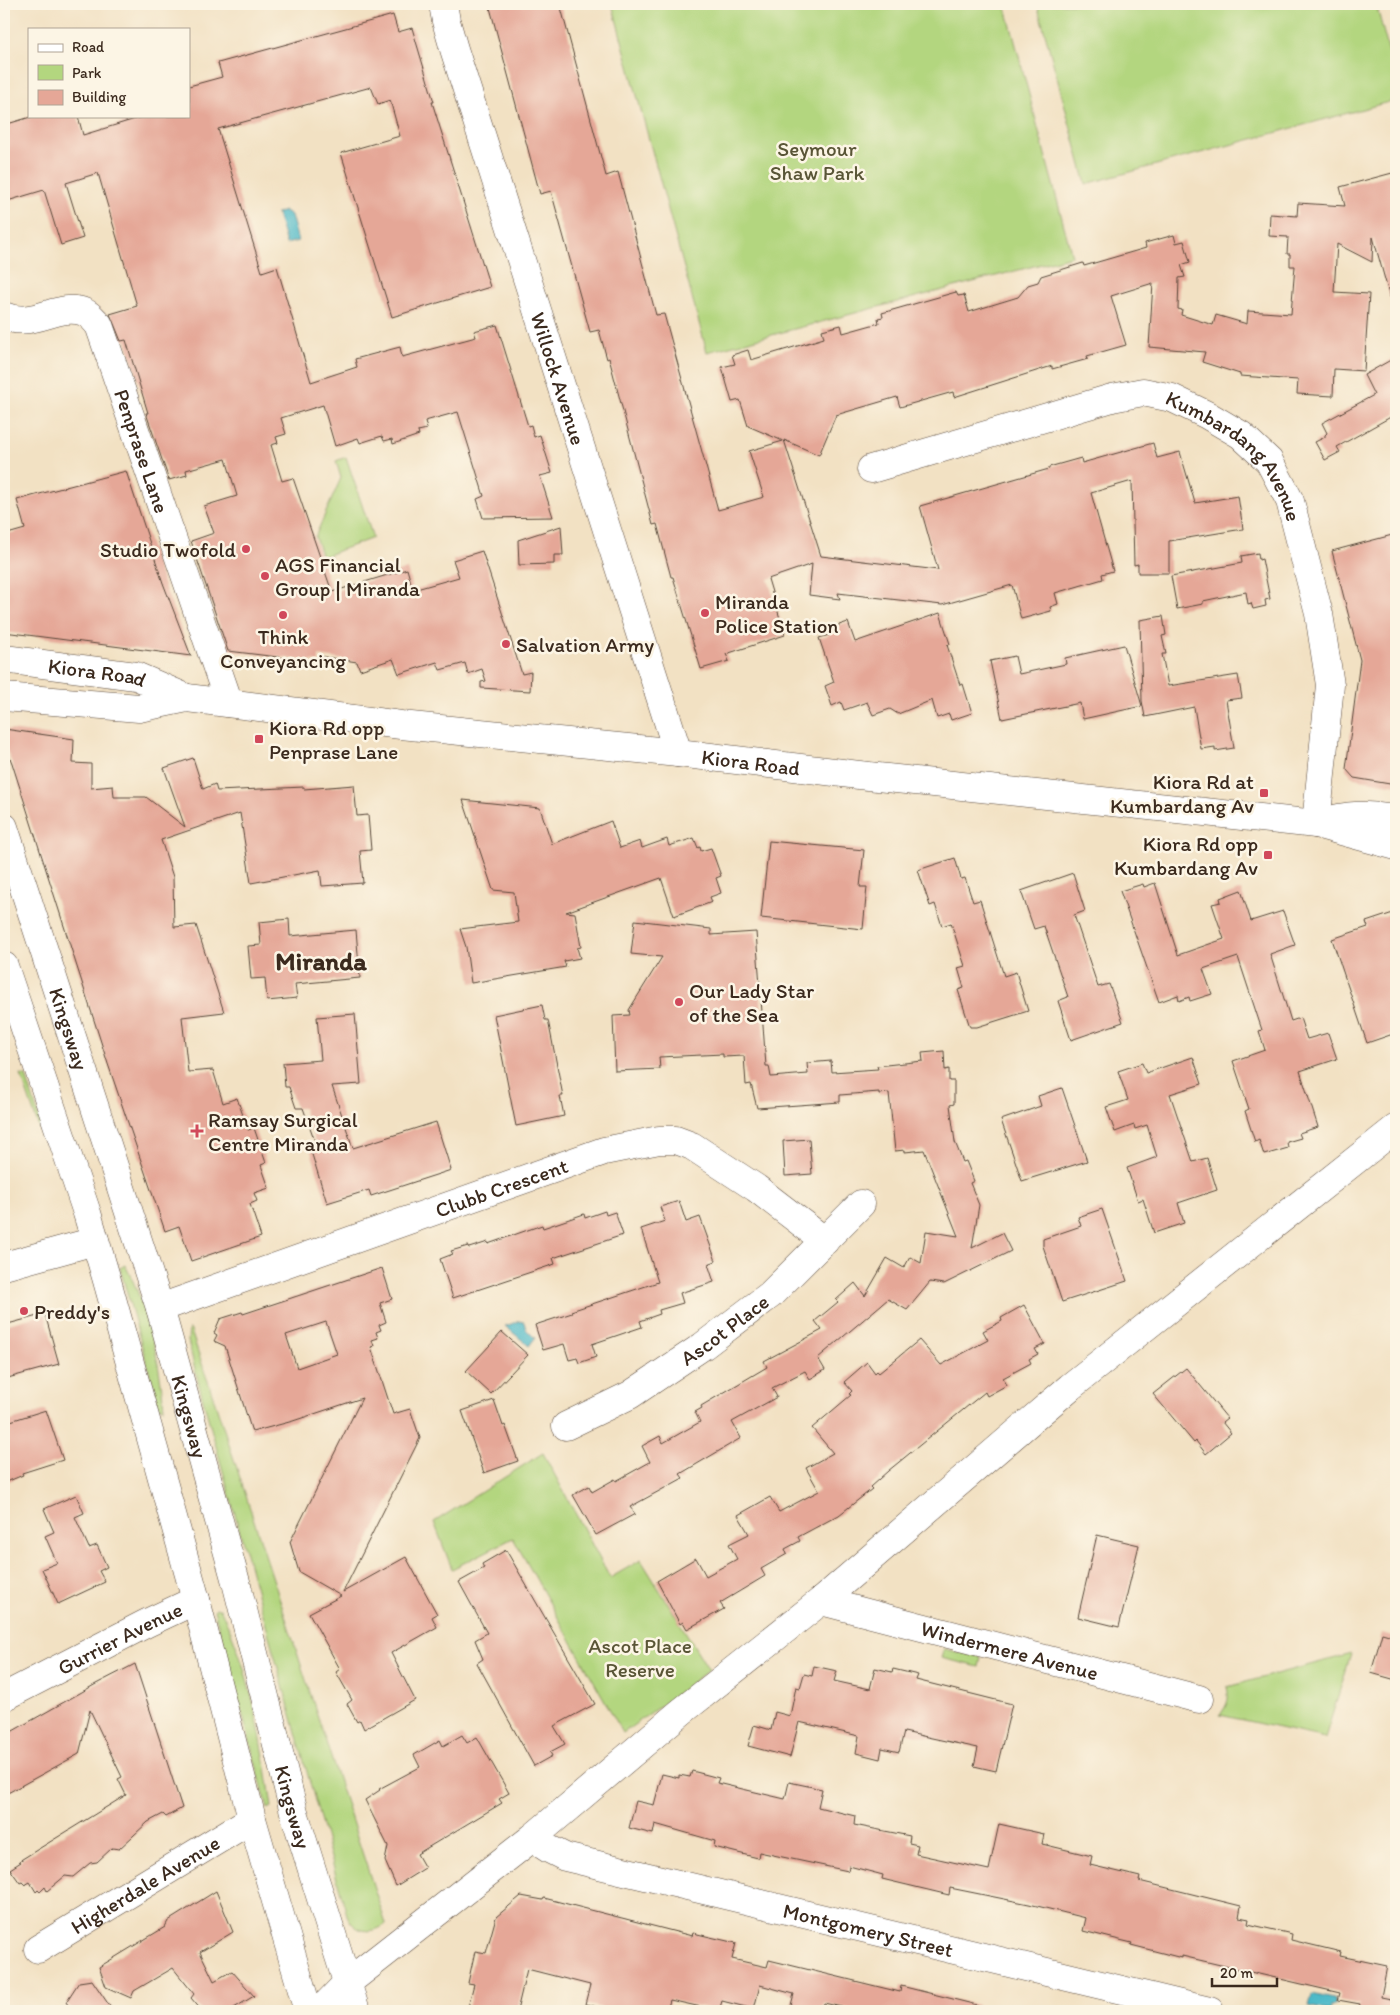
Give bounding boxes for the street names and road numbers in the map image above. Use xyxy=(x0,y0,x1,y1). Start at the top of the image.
street label: Willock Avenue xyxy=(526,309,592,448)
street label: Kumbardang Avenue xyxy=(1162,385,1307,524)
street label: Penprase Lane xyxy=(109,386,175,516)
street label: Kiora Road xyxy=(47,652,150,692)
street label: Kiora Road xyxy=(700,743,801,780)
street label: Kingsway xyxy=(44,984,94,1073)
street label: Clubb Crescent xyxy=(432,1152,571,1222)
street label: Ascot Place xyxy=(675,1288,773,1370)
street label: Kingsway xyxy=(167,1372,214,1461)
street label: Gurrier Avenue xyxy=(53,1596,186,1680)
street label: Windermere Avenue xyxy=(919,1615,1101,1685)
street label: Kingsway xyxy=(270,1763,317,1852)
street label: Higherdale Avenue xyxy=(66,1829,224,1939)
street label: Montgomery Street xyxy=(781,1897,956,1962)

